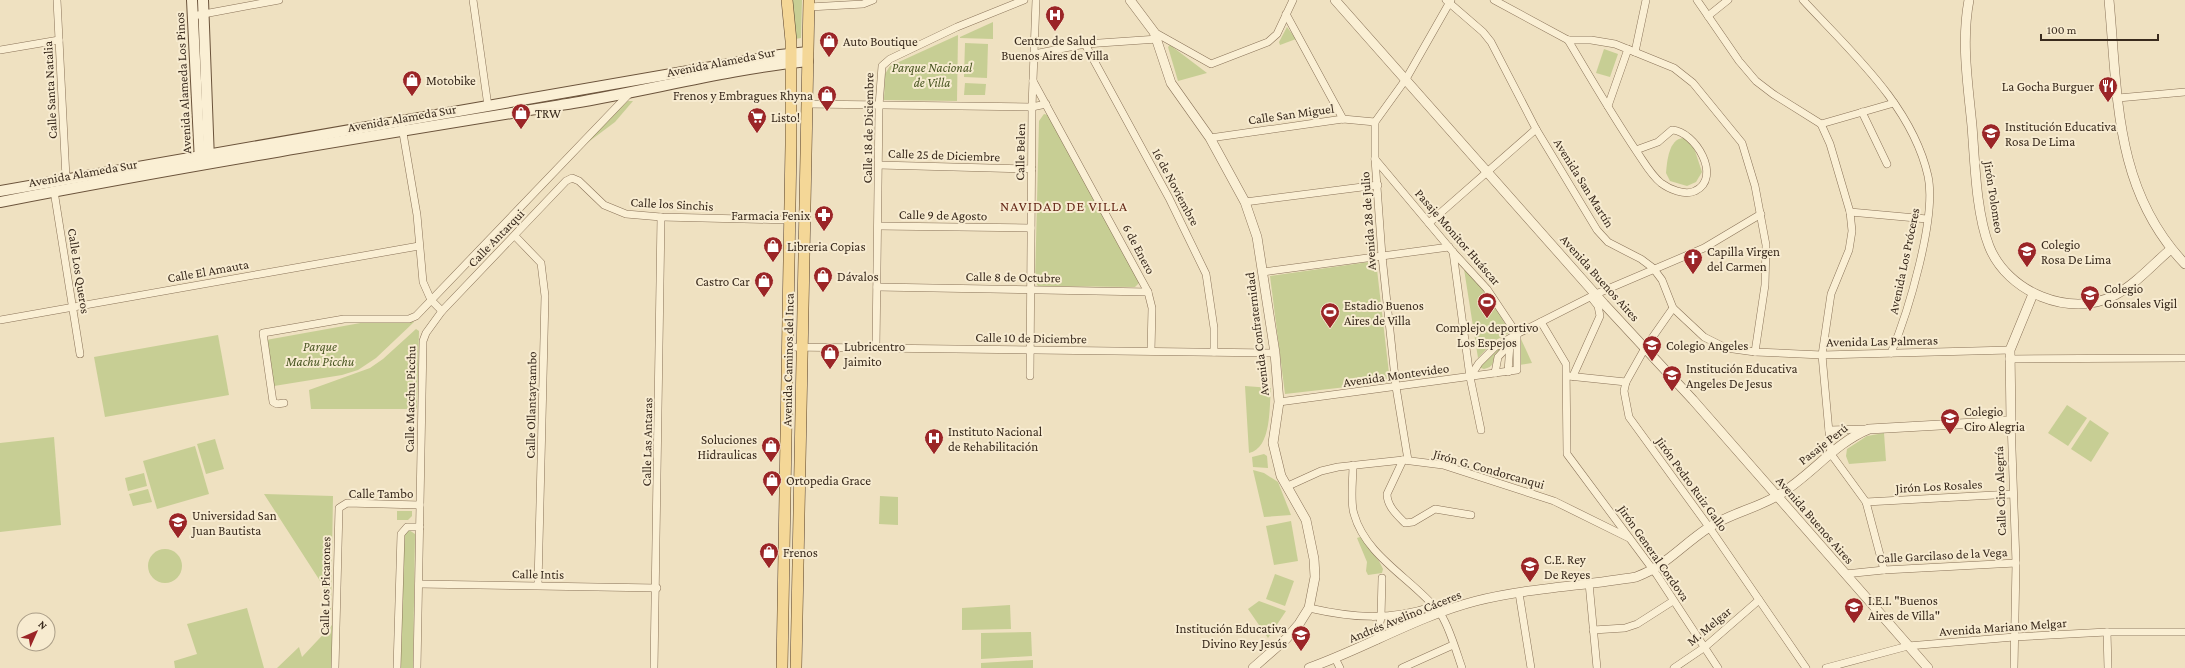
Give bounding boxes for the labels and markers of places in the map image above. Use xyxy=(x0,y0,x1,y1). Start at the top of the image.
hospital icon: Centro de Salud Buenos Aires de Villa xyxy=(1044,4,1066,32)
shop icon: Auto Boutique xyxy=(818,30,840,58)
place label: Centro de Salud Buenos Aires de Villa xyxy=(1001,33,1109,63)
place label: Auto Boutique xyxy=(843,34,918,49)
shop icon: Motobike xyxy=(401,69,423,97)
place label: Motobike xyxy=(426,73,476,88)
restaurant icon: La Gocha Burguer xyxy=(2097,75,2119,103)
place label: La Gocha Burguer xyxy=(2002,79,2094,94)
shop icon: Frenos y Embragues Rhyna xyxy=(816,84,838,112)
place label: Frenos y Embragues Rhyna xyxy=(673,88,813,103)
shop icon: TRW xyxy=(510,102,532,130)
place label: TRW xyxy=(535,106,561,121)
supermarket icon: Listo! xyxy=(746,106,768,134)
place label: Listo! xyxy=(771,110,800,125)
place label: Institución Educativa Rosa De Lima xyxy=(2005,119,2116,149)
school or university icon: Institución Educativa Rosa De Lima xyxy=(1980,122,2002,150)
pharmacy icon: Farmacia Fenix xyxy=(813,204,835,232)
place label: Farmacia Fenix xyxy=(731,208,810,223)
shop icon: Libreria Copias xyxy=(762,235,784,263)
place label: Colegio Rosa De Lima xyxy=(2041,237,2111,267)
place label: Libreria Copias xyxy=(787,239,866,254)
school or university icon: Colegio Rosa De Lima xyxy=(2016,240,2038,268)
place label: Capilla Virgen del Carmen xyxy=(1707,244,1780,274)
church icon: Capilla Virgen del Carmen xyxy=(1682,247,1704,275)
shop icon: Dávalos xyxy=(812,265,834,293)
place label: Dávalos xyxy=(837,269,879,284)
shop icon: Castro Car xyxy=(753,270,775,298)
place label: Castro Car xyxy=(695,274,750,289)
place label: Colegio Gonsales Vigil xyxy=(2104,281,2178,311)
school or university icon: Colegio Gonsales Vigil xyxy=(2079,284,2101,312)
sports icon: Complejo deportivo Los Espejos xyxy=(1476,291,1498,319)
place label: Estadio Buenos Aires de Villa xyxy=(1344,298,1424,328)
sports icon: Estadio Buenos Aires de Villa xyxy=(1319,301,1341,329)
place label: Complejo deportivo Los Espejos xyxy=(1435,320,1539,351)
school or university icon: Colegio Angeles xyxy=(1641,334,1663,362)
place label: Colegio Angeles xyxy=(1666,338,1748,353)
place label: Lubricentro Jaimito xyxy=(843,339,905,369)
shop icon: Lubricentro Jaimito xyxy=(819,342,841,370)
place label: Institución Educativa Angeles De Jesus xyxy=(1686,361,1797,391)
school or university icon: Institución Educativa Angeles De Jesus xyxy=(1661,364,1683,392)
place label: Colegio Ciro Alegria xyxy=(1964,404,2025,434)
school or university icon: Colegio Ciro Alegria xyxy=(1939,407,1961,435)
place label: Instituto Nacional de Rehabilitación xyxy=(948,424,1043,454)
hospital icon: Instituto Nacional de Rehabilitación xyxy=(923,427,945,455)
place label: Soluciones Hidraulicas xyxy=(698,432,757,462)
shop icon: Soluciones Hidraulicas xyxy=(760,435,782,463)
shop icon: Ortopedia Grace xyxy=(761,469,783,497)
place label: Ortopedia Grace xyxy=(786,473,871,488)
place label: Universidad San Juan Bautista xyxy=(191,508,277,538)
school or university icon: Universidad San Juan Bautista xyxy=(167,511,189,539)
shop icon: Frenos xyxy=(758,541,780,569)
place label: Frenos xyxy=(783,545,818,560)
place label: C.E. Rey De Reyes xyxy=(1544,552,1590,582)
school or university icon: C.E. Rey De Reyes xyxy=(1519,555,1541,583)
place label: I.E.I. "Buenos Aires de Villa" xyxy=(1868,593,1940,623)
school or university icon: I.E.I. "Buenos Aires de Villa" xyxy=(1843,596,1865,624)
place label: Institución Educativa Divino Rey Jesús xyxy=(1176,621,1287,651)
school or university icon: Institución Educativa Divino Rey Jesús xyxy=(1290,624,1312,652)

